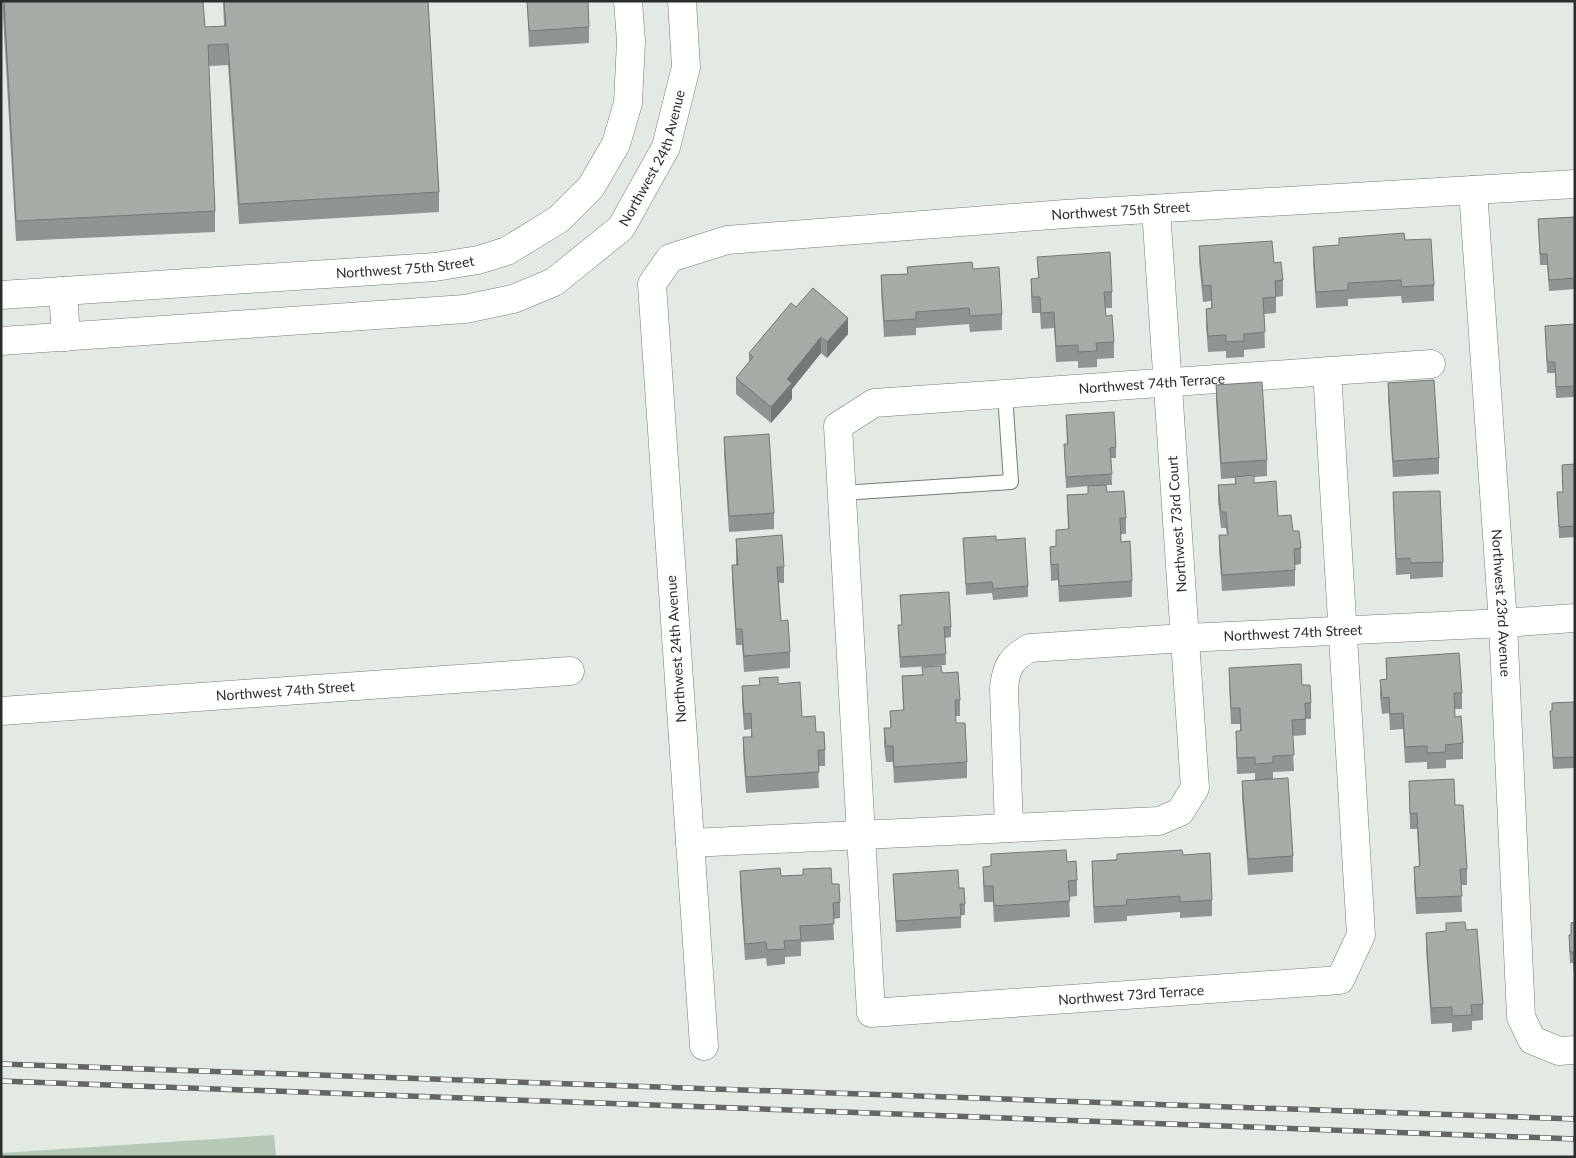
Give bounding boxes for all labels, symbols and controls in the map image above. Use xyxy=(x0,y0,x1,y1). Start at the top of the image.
street label: Northwest 24th Avenue xyxy=(615,88,688,229)
street label: Northwest 75th Street xyxy=(1051,198,1191,223)
street label: Northwest 75th Street xyxy=(335,252,475,281)
street label: Northwest 74th Terrace xyxy=(1078,369,1226,397)
street label: Northwest 73rd Court xyxy=(1163,455,1190,593)
street label: Northwest 23rd Avenue xyxy=(1489,529,1514,677)
street label: Northwest 24th Avenue xyxy=(662,575,689,723)
street label: Northwest 74th Street xyxy=(1223,621,1363,644)
street label: Northwest 74th Street xyxy=(215,677,355,704)
street label: Northwest 73rd Terrace xyxy=(1057,981,1205,1008)

